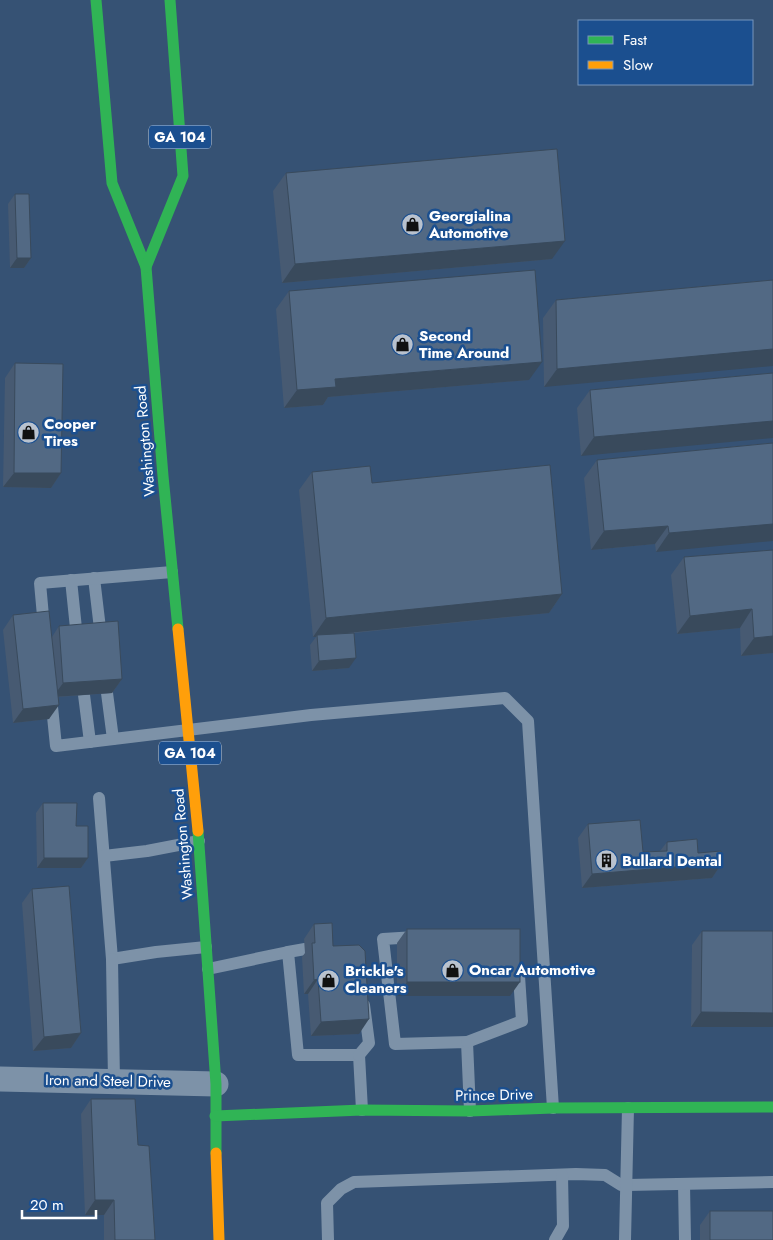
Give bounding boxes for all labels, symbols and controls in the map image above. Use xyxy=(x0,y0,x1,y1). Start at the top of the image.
legend xyxy=(578,20,753,85)
text: Fast xyxy=(623,29,647,51)
text: Slow xyxy=(623,54,654,76)
road number: GA 104 xyxy=(149,125,211,148)
place label: Georgialina Automotive xyxy=(428,205,511,244)
shop icon: Georgialina Automotive xyxy=(401,213,425,237)
place label: Second Time Around xyxy=(419,325,509,364)
shop icon: Second Time Around xyxy=(391,333,415,357)
street label: Washington Road xyxy=(129,385,161,497)
place label: Cooper Tires xyxy=(44,413,97,452)
shop icon: Cooper Tires xyxy=(16,421,40,445)
road number: GA 104 xyxy=(159,741,221,764)
street label: Washington Road xyxy=(167,788,199,900)
building icon: Bullard Dental xyxy=(594,849,618,873)
place label: Bullard Dental xyxy=(622,850,722,872)
shop icon: Oncar Automotive xyxy=(441,958,465,982)
place label: Oncar Automotive xyxy=(469,959,596,981)
place label: Brickle's Cleaners xyxy=(345,960,407,999)
shop icon: Brickle's Cleaners xyxy=(317,968,341,992)
street label: Iron and Steel Drive xyxy=(45,1069,171,1093)
street label: Prince Drive xyxy=(455,1083,533,1107)
scale bar xyxy=(22,1188,96,1220)
text: 20 m xyxy=(30,1194,64,1216)

